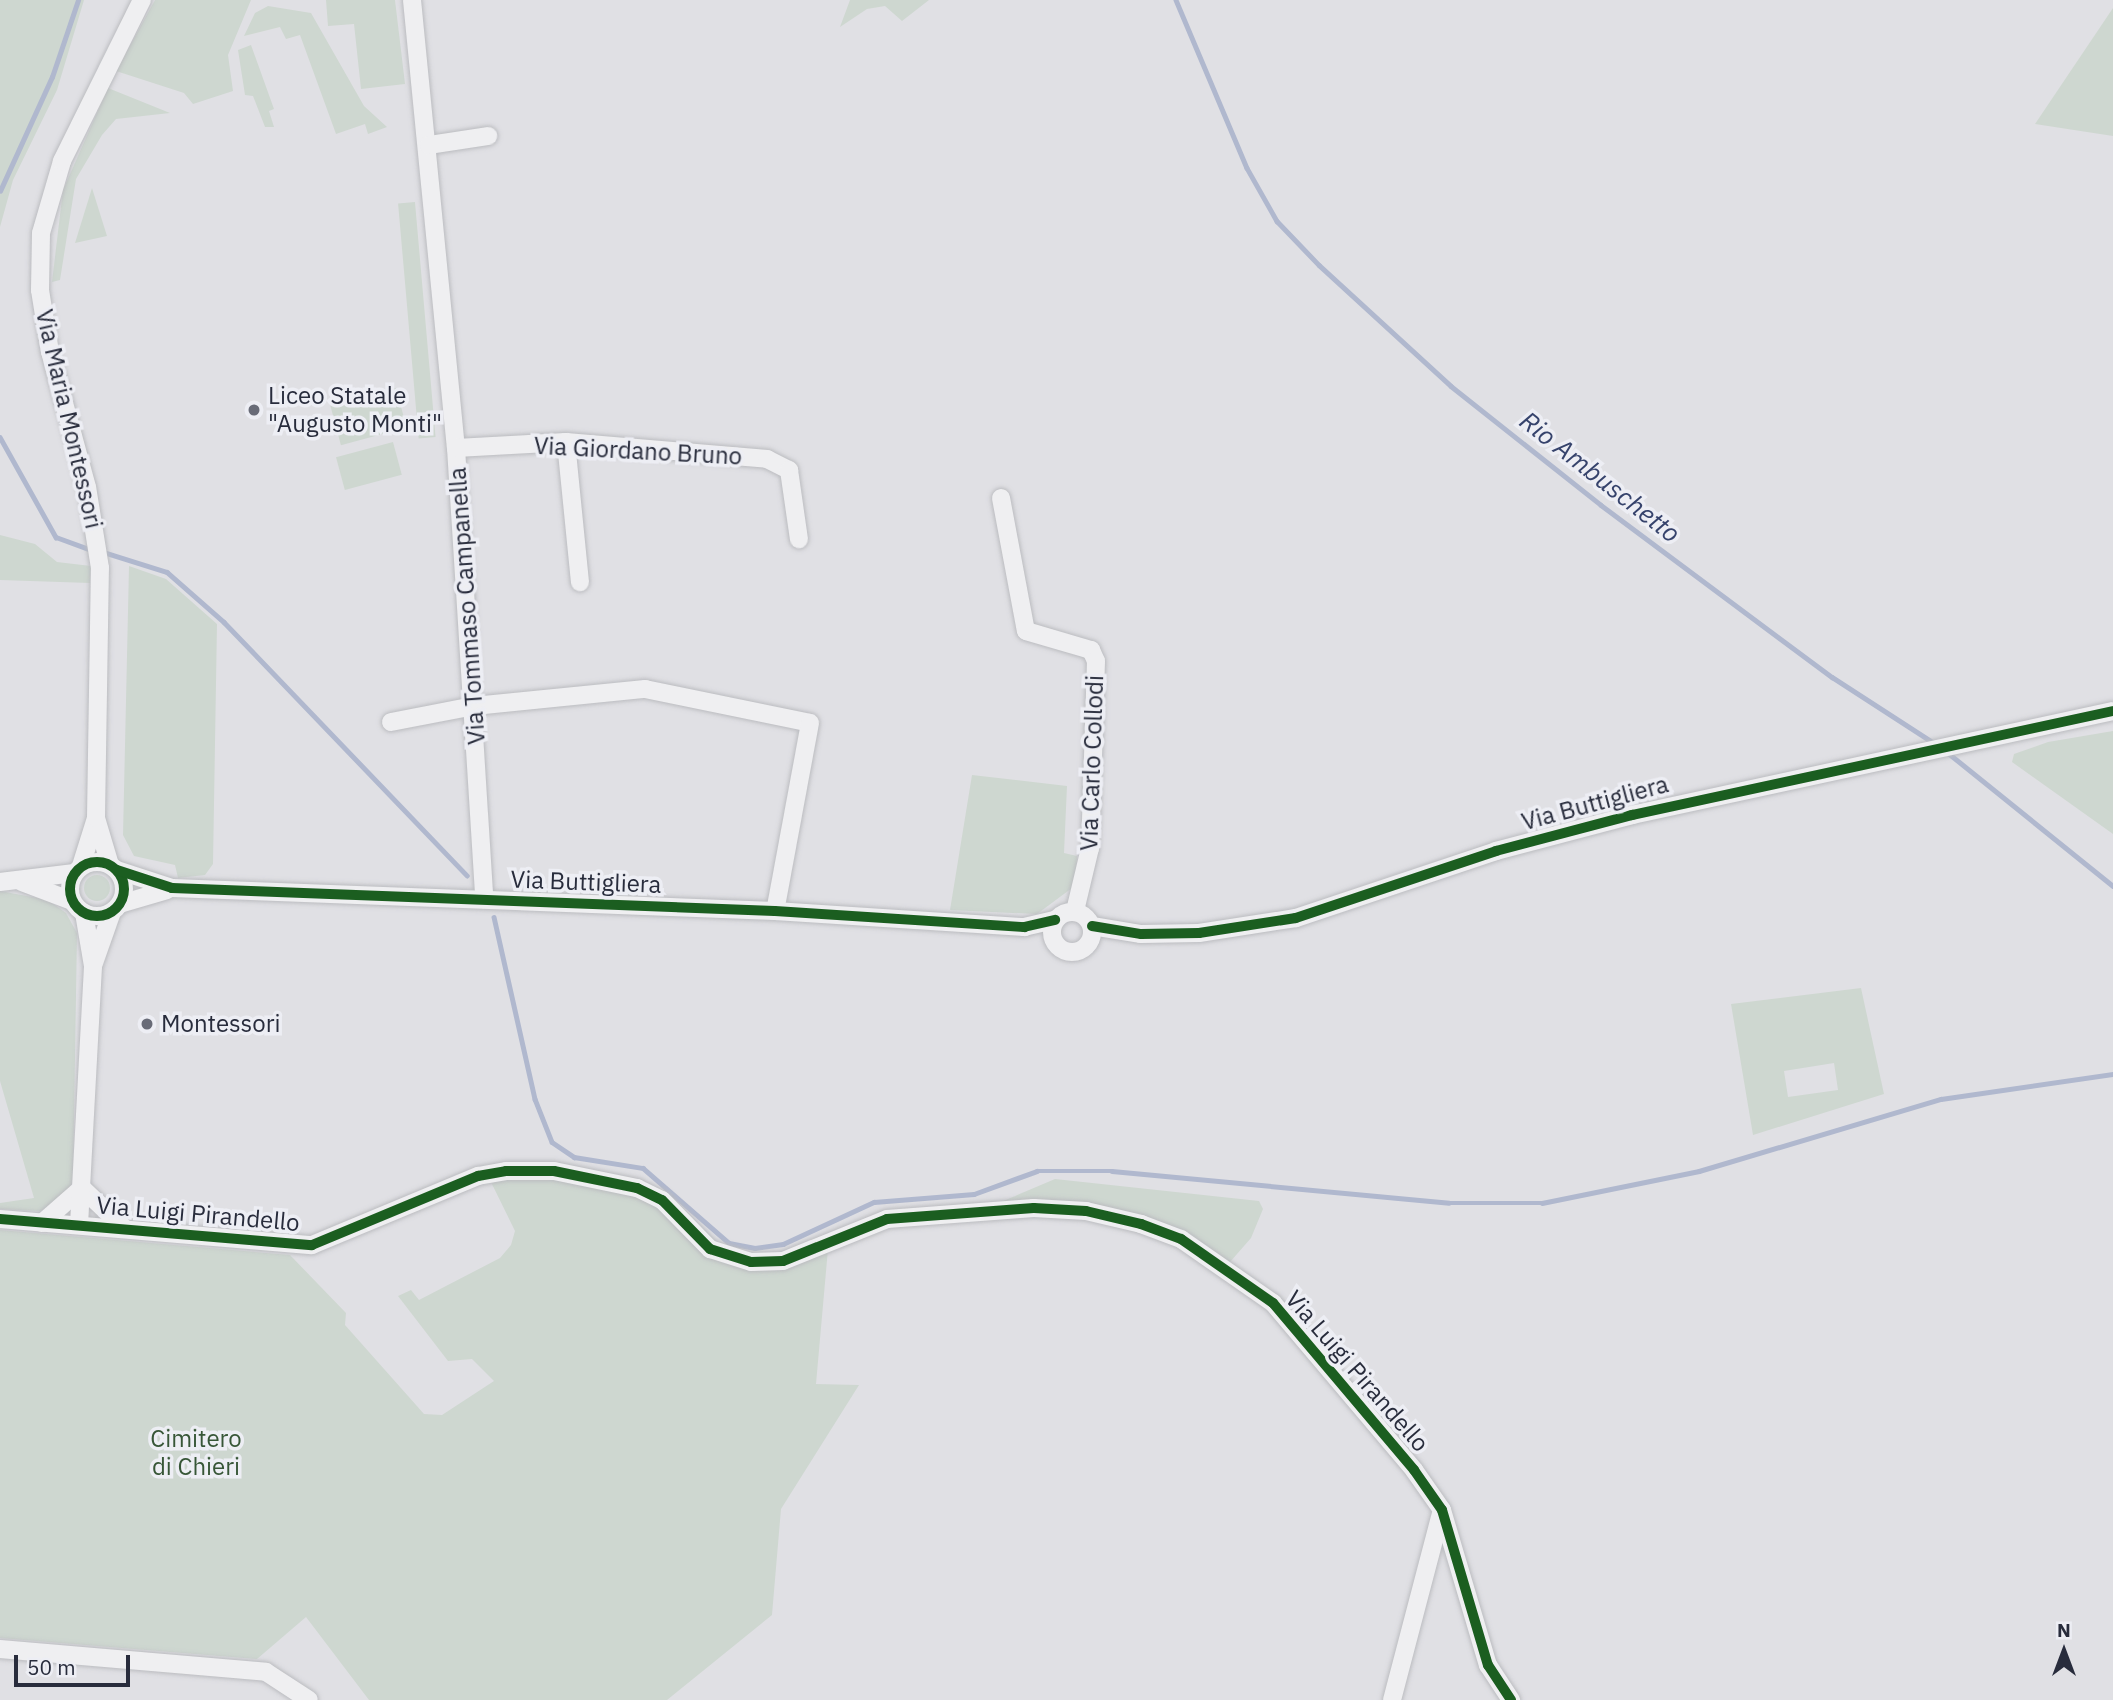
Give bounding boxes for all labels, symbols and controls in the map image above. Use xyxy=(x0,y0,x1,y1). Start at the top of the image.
street label: Via Maria Montessori xyxy=(30,307,108,531)
place label: Liceo Statale "Augusto Monti" xyxy=(268,382,442,438)
marker: Liceo Statale "Augusto Monti" xyxy=(246,402,262,418)
water label: Rio Ambuschetto xyxy=(1514,405,1686,549)
street label: Via Giordano Bruno xyxy=(533,431,743,471)
street label: Via Tommaso Campanella xyxy=(443,466,491,746)
street label: Via Carlo Collodi xyxy=(1075,675,1109,851)
street label: Via Buttigliera xyxy=(1518,770,1672,836)
street label: Via Buttigliera xyxy=(510,865,662,899)
place label: Montessori xyxy=(161,1010,281,1038)
marker: Montessori xyxy=(139,1016,155,1032)
street label: Via Luigi Pirandello xyxy=(95,1191,301,1237)
street label: Via Luigi Pirandello xyxy=(1279,1285,1435,1457)
park label: Cimitero di Chieri xyxy=(150,1425,242,1481)
north arrow xyxy=(2029,1616,2099,1686)
text: N xyxy=(2057,1618,2071,1642)
scale bar xyxy=(18,1640,133,1684)
text: 50 m xyxy=(27,1653,76,1681)

